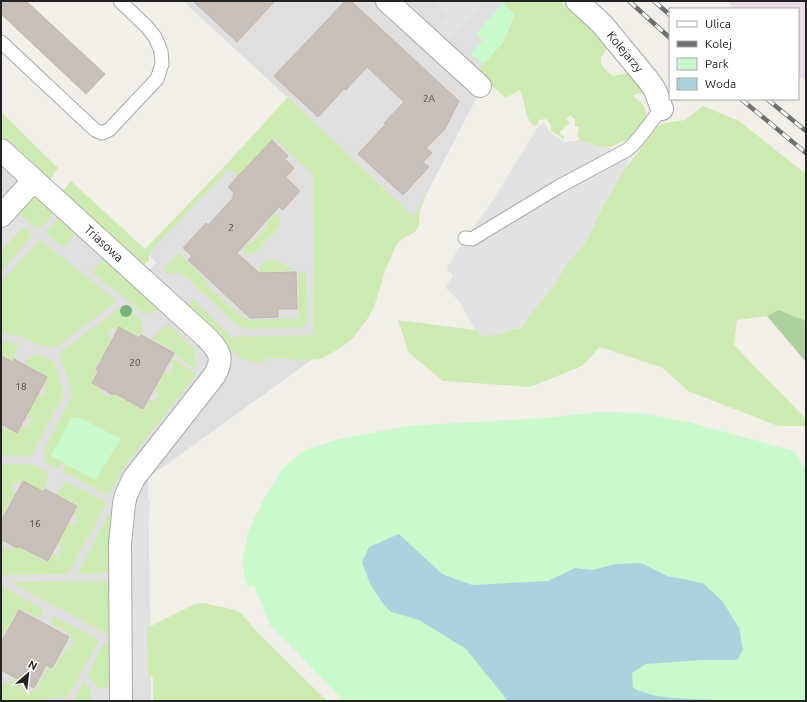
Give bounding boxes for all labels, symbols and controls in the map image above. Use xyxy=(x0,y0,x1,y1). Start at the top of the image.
legend xyxy=(669,8,799,100)
text: Ulica xyxy=(705,17,731,30)
street label: Kolejarzy xyxy=(605,28,646,75)
text: Kolej xyxy=(705,37,732,50)
text: Park xyxy=(705,57,729,70)
text: Woda xyxy=(705,77,736,90)
house number: 2A xyxy=(423,93,436,104)
street label: Triasowa xyxy=(82,222,126,264)
house number: 2 xyxy=(228,222,234,233)
house number: 20 xyxy=(129,357,141,368)
house number: 18 xyxy=(15,381,27,392)
house number: 16 xyxy=(29,518,41,529)
north arrow xyxy=(8,654,48,694)
text: N xyxy=(26,658,39,672)

